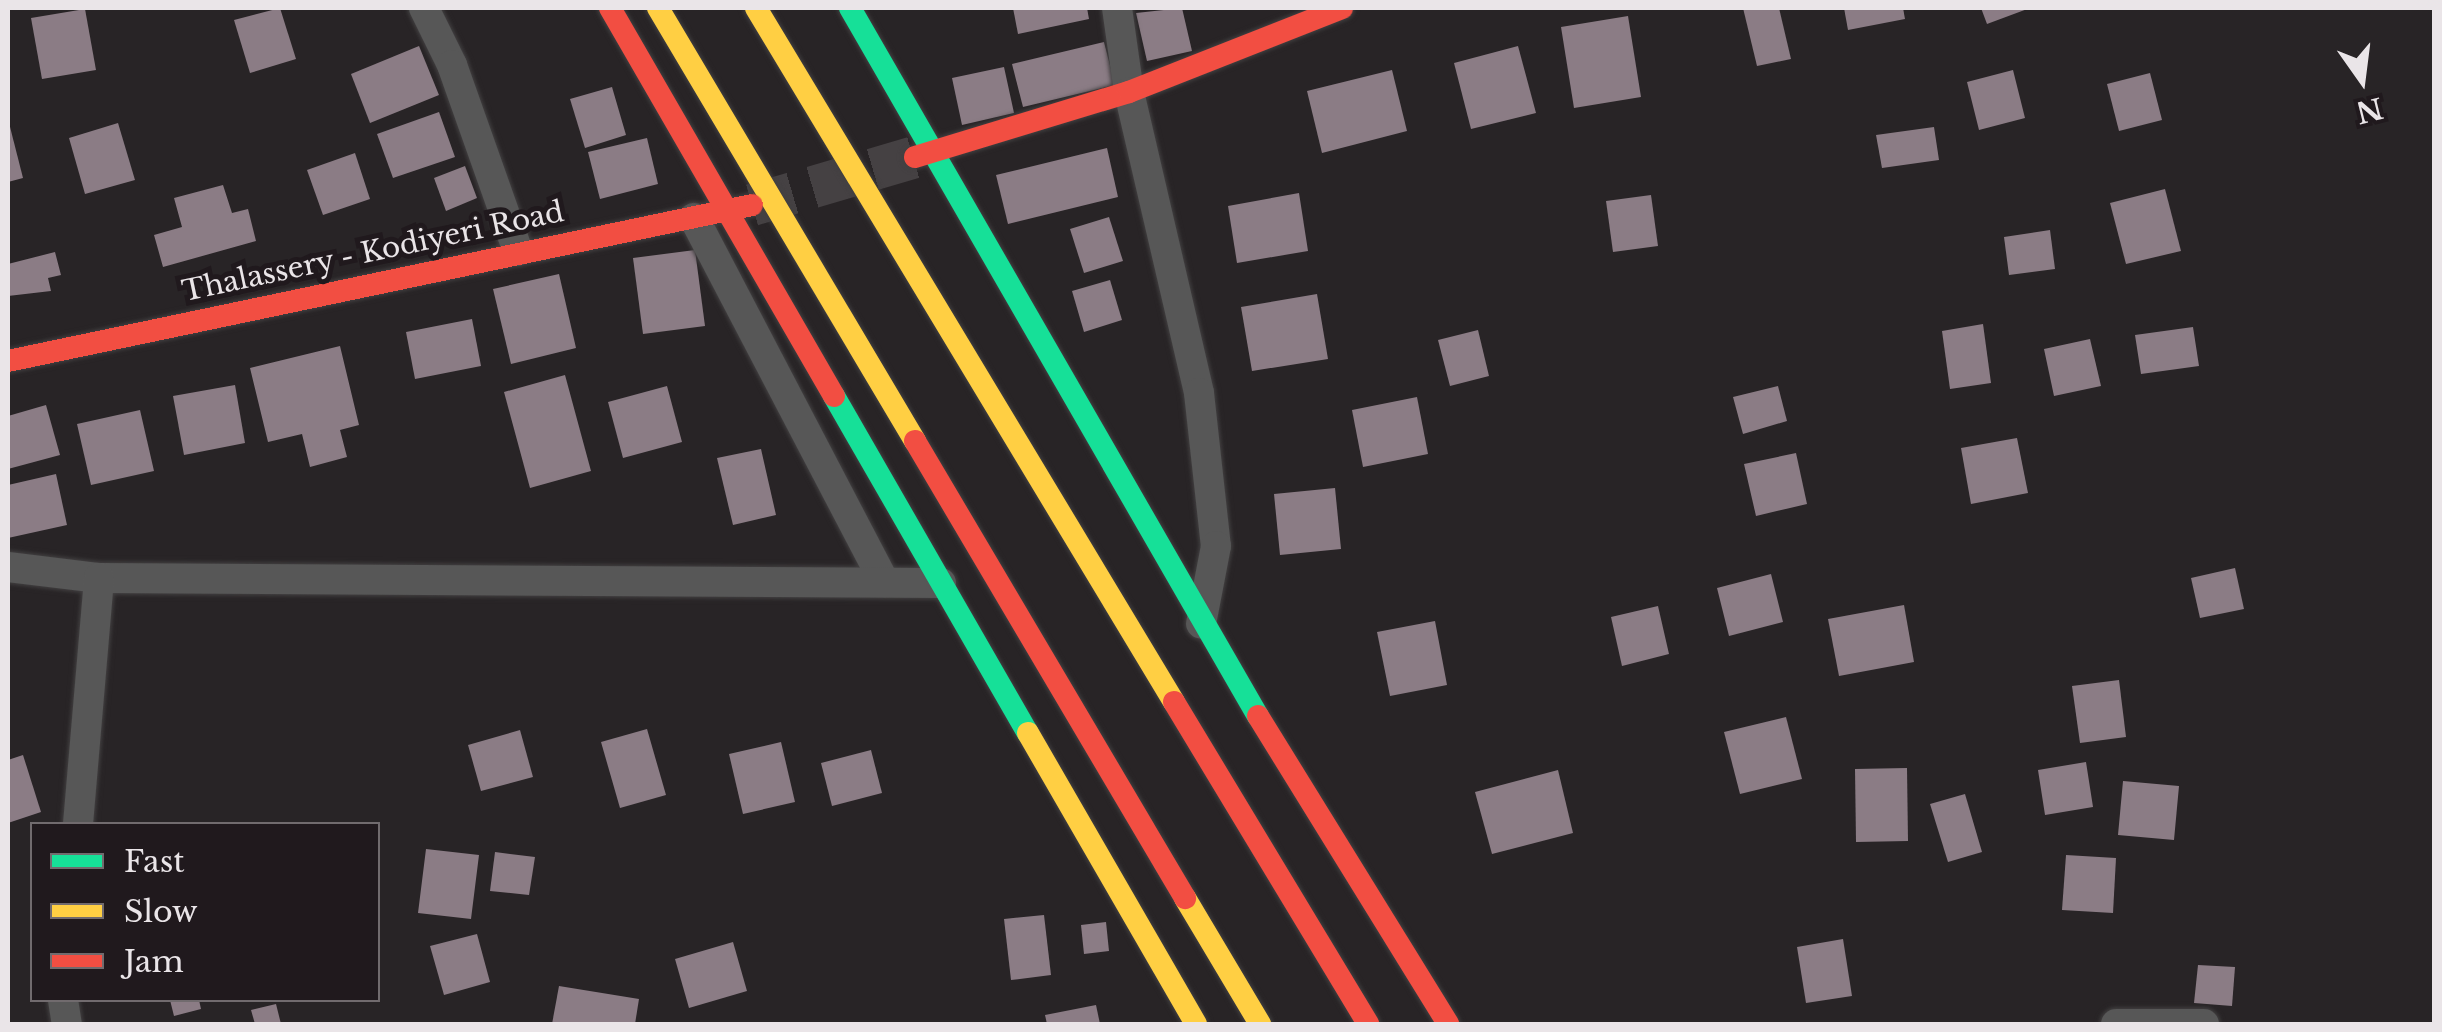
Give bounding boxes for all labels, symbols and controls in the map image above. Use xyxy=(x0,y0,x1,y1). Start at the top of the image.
north arrow xyxy=(2312,30,2412,130)
text: N xyxy=(2352,89,2386,130)
street label: Thalassery - Kodiyeri Road xyxy=(179,195,567,309)
legend xyxy=(30,822,380,1002)
text: Fast xyxy=(124,843,185,880)
text: Slow xyxy=(124,893,198,930)
text: Jam xyxy=(124,943,184,980)

